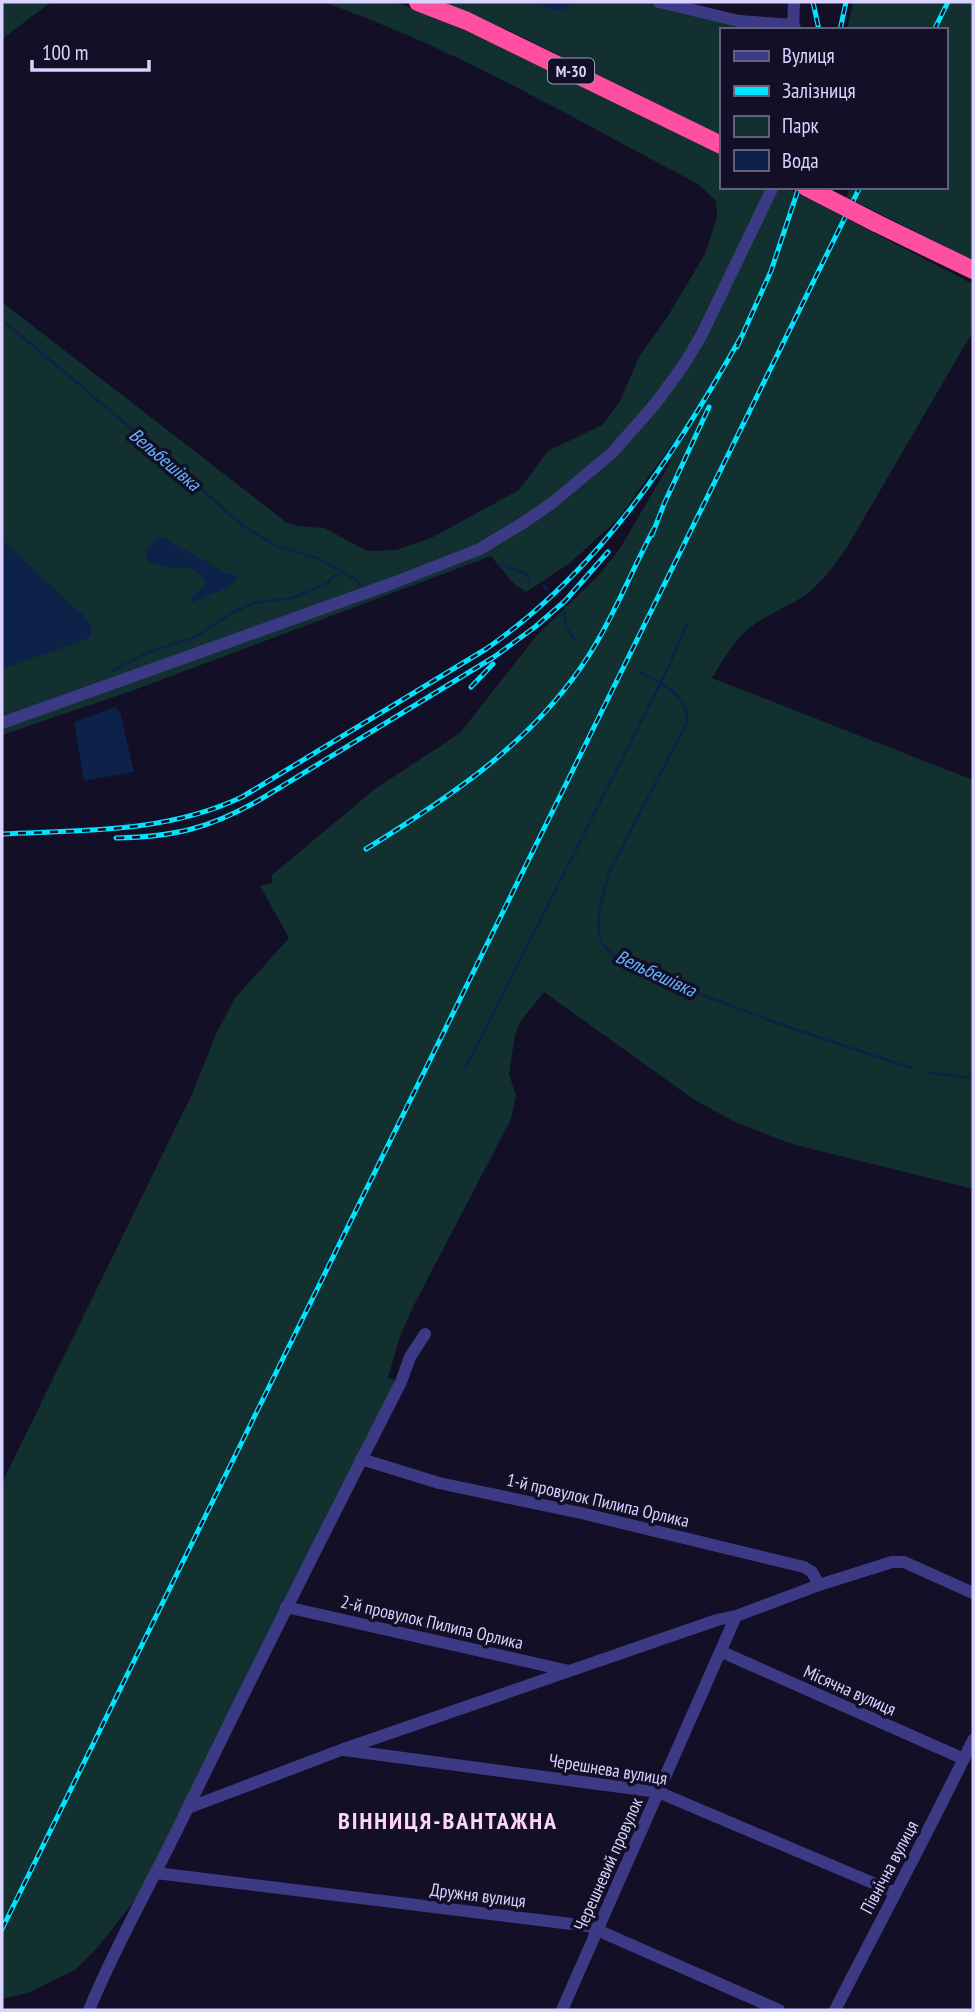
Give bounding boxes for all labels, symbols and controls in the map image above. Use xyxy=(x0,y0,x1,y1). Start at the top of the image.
scale bar xyxy=(32,28,149,72)
legend xyxy=(720,28,947,189)
text: 100 m xyxy=(42,39,88,66)
text: Вулиця xyxy=(782,42,835,69)
road number: М-30 xyxy=(548,58,594,83)
text: Залізниця xyxy=(782,77,856,104)
text: Парк xyxy=(782,112,819,139)
text: Вода xyxy=(782,147,819,174)
water label: Вельбешівка xyxy=(125,422,207,497)
water label: Вельбешівка xyxy=(612,944,701,1003)
street label: 1-й провулок Пилипа Орлика xyxy=(505,1468,691,1532)
street label: 2-й провулок Пилипа Орлика xyxy=(339,1590,525,1654)
street label: Місячна вулиця xyxy=(800,1659,900,1721)
street label: Черешнева вулиця xyxy=(547,1748,669,1790)
street label: Черешневий провулок xyxy=(568,1794,648,1934)
district label: ВІННИЦЯ-ВАНТАЖНА xyxy=(338,1805,558,1836)
street label: Північна вулиця xyxy=(855,1816,923,1918)
street label: Дружня вулиця xyxy=(429,1878,527,1912)

